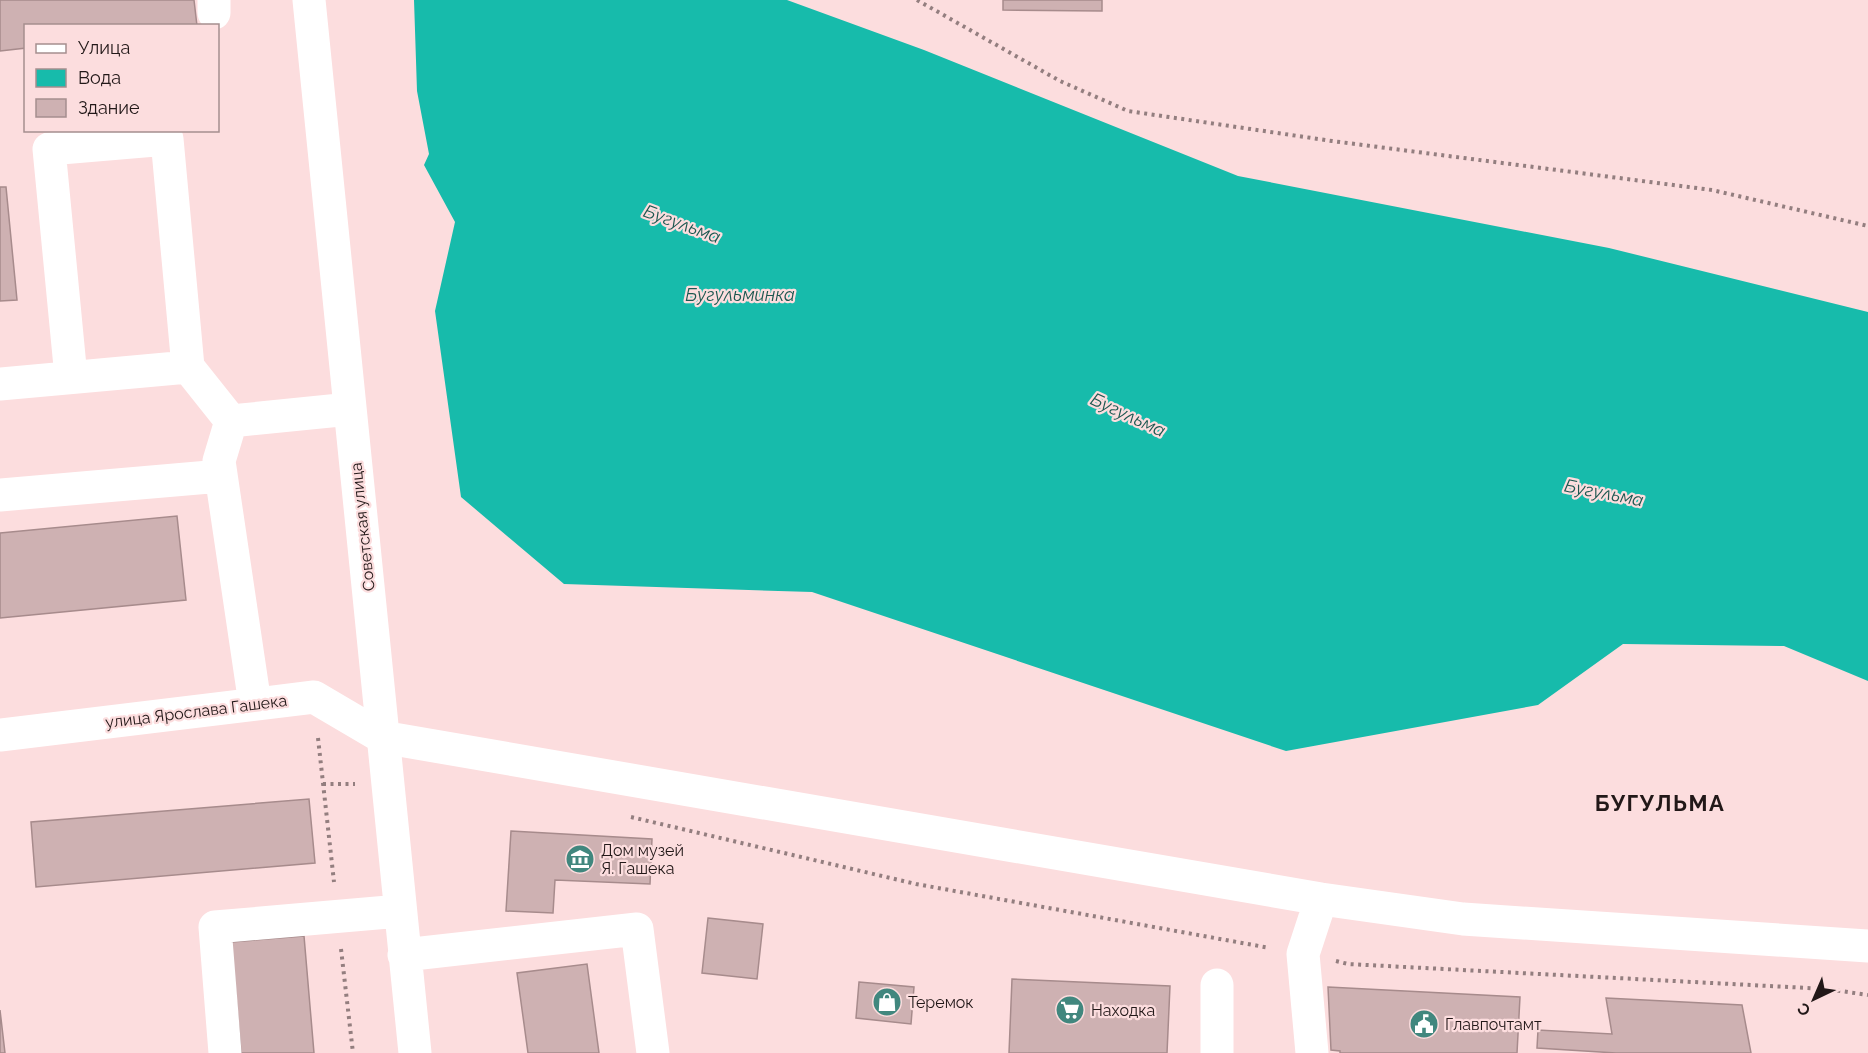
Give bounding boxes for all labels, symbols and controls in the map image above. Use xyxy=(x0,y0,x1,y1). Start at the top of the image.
legend xyxy=(24,24,219,132)
text: Улица xyxy=(78,37,130,58)
text: Вода xyxy=(78,67,121,88)
text: Здание xyxy=(78,97,140,118)
water label: Бугульма xyxy=(641,200,724,247)
water label: Бугульминка xyxy=(685,284,795,305)
water label: Бугульма xyxy=(1088,388,1169,441)
street label: Советская улица xyxy=(346,462,379,592)
water label: Бугульма xyxy=(1563,475,1646,510)
street label: улица Ярослава Гашека xyxy=(104,691,288,732)
district label: БУГУЛЬМА xyxy=(1595,790,1725,816)
place label: Дом музей Я. Гашека xyxy=(601,841,684,878)
museum icon: Дом музей Я. Гашека xyxy=(564,843,596,875)
north arrow xyxy=(1784,969,1844,1029)
shop icon: Теремок xyxy=(871,986,903,1018)
place label: Теремок xyxy=(908,993,974,1012)
supermarket icon: Находка xyxy=(1054,994,1086,1026)
text: С xyxy=(1793,999,1814,1020)
place label: Находка xyxy=(1091,1001,1155,1020)
public building icon: Главпочтамт xyxy=(1408,1008,1440,1040)
place label: Главпочтамт xyxy=(1445,1015,1542,1034)

